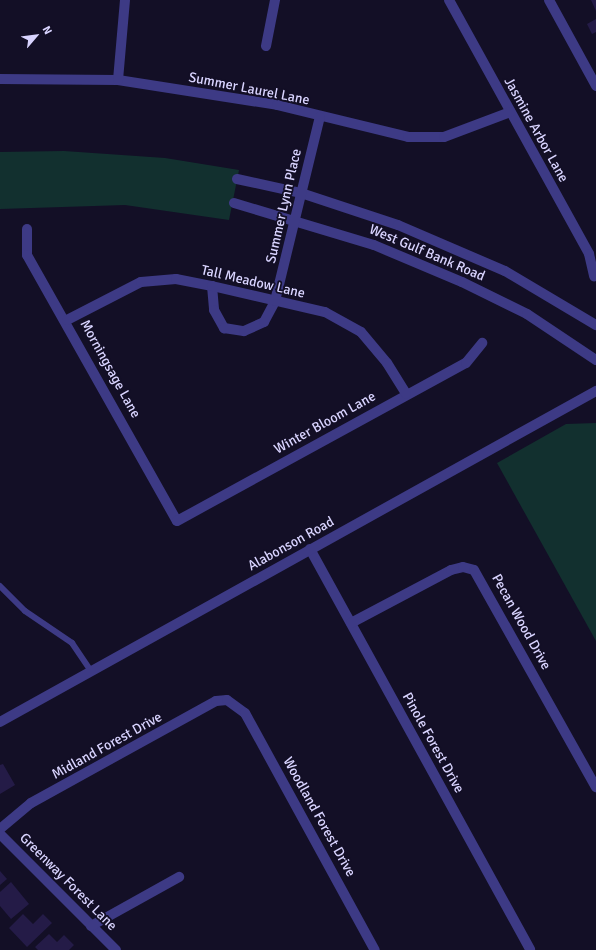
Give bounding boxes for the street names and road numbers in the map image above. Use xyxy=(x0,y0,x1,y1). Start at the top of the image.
street label: Summer Laurel Lane xyxy=(187,69,311,109)
street label: Jasmine Arbor Lane xyxy=(500,75,572,185)
street label: Summer Lynn Place xyxy=(263,147,305,265)
street label: West Gulf Bank Road xyxy=(367,221,487,285)
street label: Tall Meadow Lane xyxy=(199,262,307,302)
street label: Morningsage Lane xyxy=(76,317,144,421)
street label: Winter Bloom Lane xyxy=(271,388,379,458)
street label: Alabonson Road xyxy=(245,513,337,575)
street label: Pecan Wood Drive xyxy=(488,571,554,673)
street label: Pinole Forest Drive xyxy=(398,690,468,796)
street label: Midland Forest Drive xyxy=(49,709,165,783)
street label: Woodland Forest Drive xyxy=(279,754,359,880)
street label: Greenway Forest Lane xyxy=(16,830,120,934)

